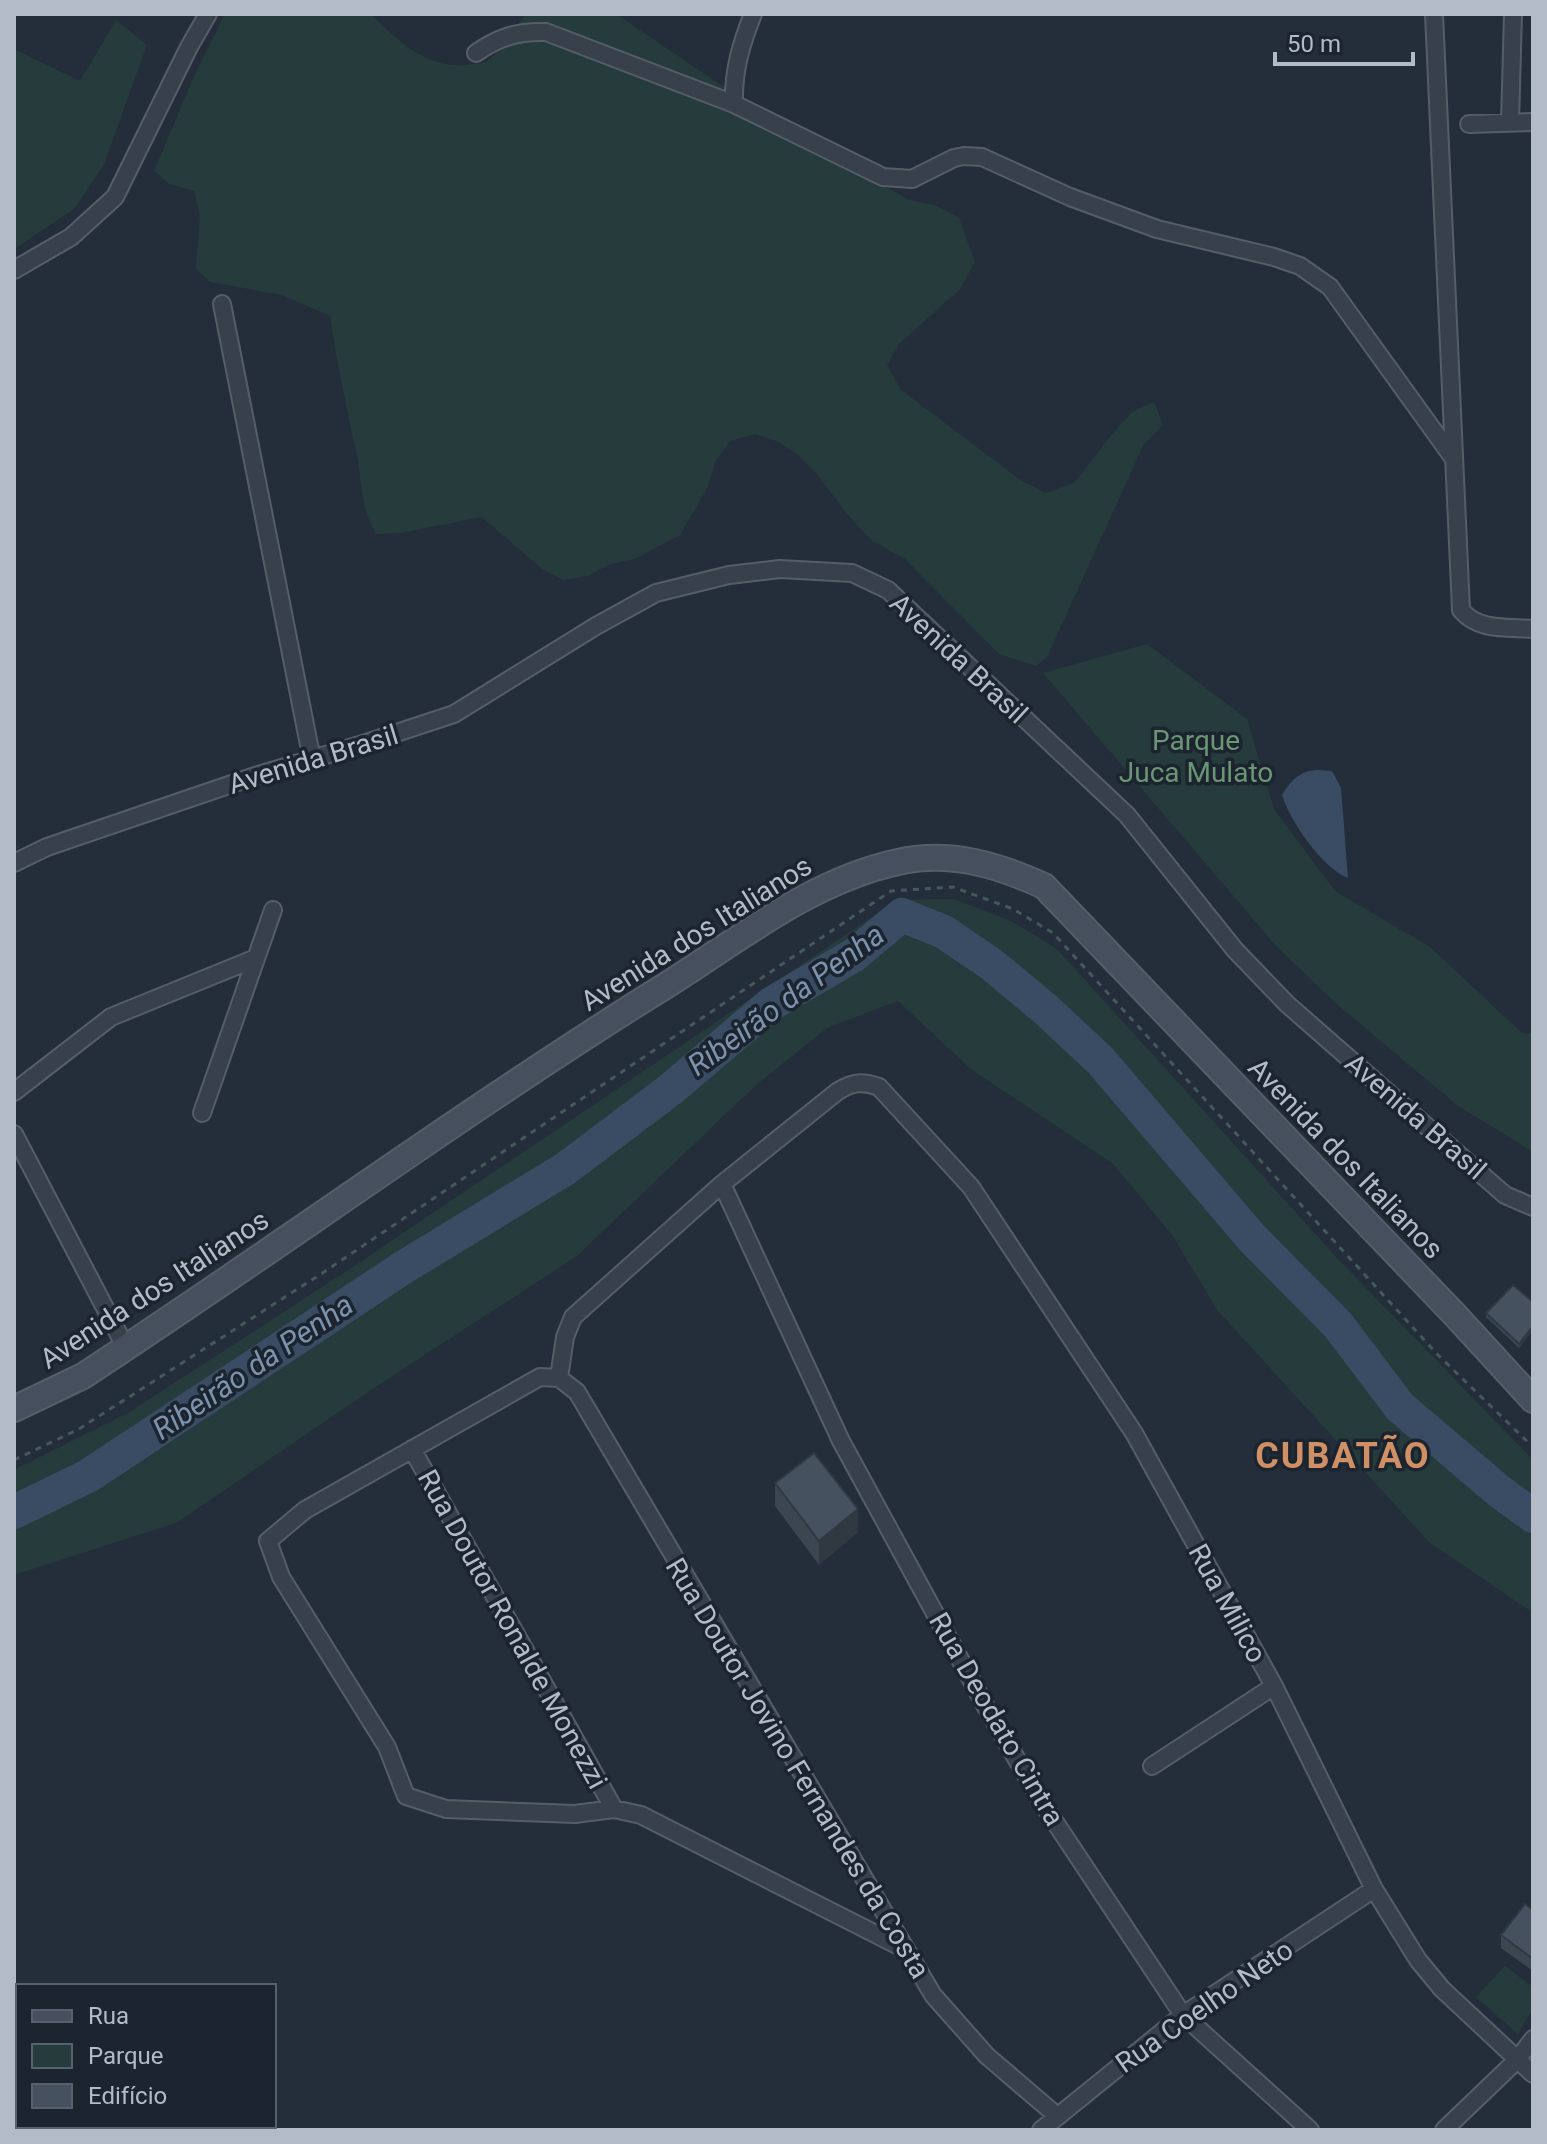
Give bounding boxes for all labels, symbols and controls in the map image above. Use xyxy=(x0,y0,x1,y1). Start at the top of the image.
scale bar xyxy=(1275,16,1413,66)
text: 50 m xyxy=(1287,30,1341,58)
street label: Avenida Brasil xyxy=(883,586,1034,730)
street label: Avenida Brasil xyxy=(224,718,402,801)
park label: Parque Juca Mulato xyxy=(1119,724,1273,789)
street label: Avenida dos Italianos xyxy=(575,849,818,1018)
water label: Ribeirão da Penha xyxy=(681,917,891,1083)
street label: Avenida Brasil xyxy=(1339,1046,1493,1186)
street label: Avenida dos Italianos xyxy=(1241,1051,1450,1265)
street label: Avenida dos Italianos xyxy=(34,1203,275,1376)
water label: Ribeirão da Penha xyxy=(146,1287,360,1447)
district label: CUBATÃO xyxy=(1255,1434,1431,1477)
street label: Rua Doutor Ronalde Monezzi xyxy=(411,1464,614,1794)
street label: Rua Milico xyxy=(1182,1538,1274,1668)
street label: Rua Doutor Jovino Fernandes da Costa xyxy=(659,1552,937,1984)
street label: Rua Deodato Cintra xyxy=(922,1607,1071,1832)
street label: Rua Coelho Neto xyxy=(1109,1933,1299,2080)
legend xyxy=(16,1984,276,2128)
text: Rua xyxy=(88,2002,129,2030)
text: Parque xyxy=(88,2042,164,2070)
text: Edifício xyxy=(88,2082,167,2110)

